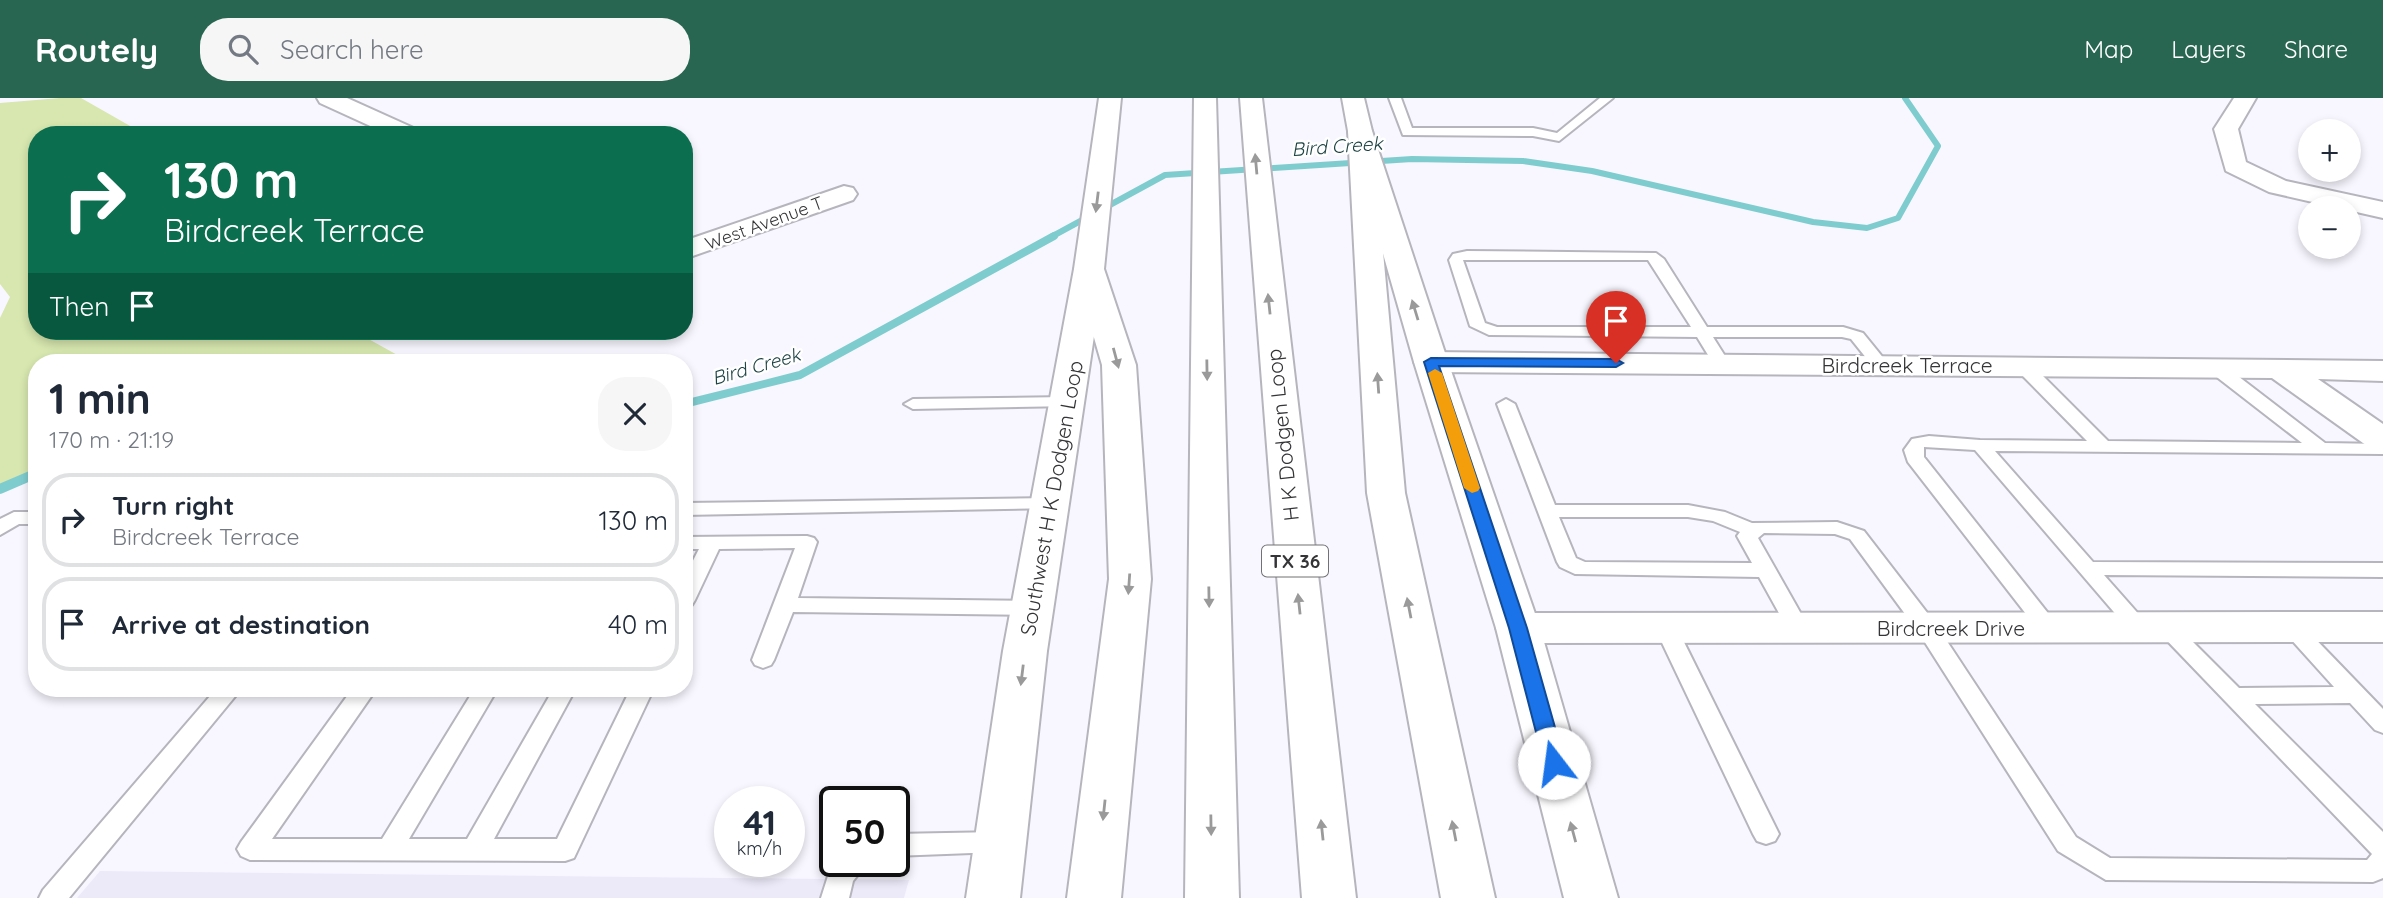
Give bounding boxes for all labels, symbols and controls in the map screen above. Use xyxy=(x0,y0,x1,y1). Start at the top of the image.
search box xyxy=(200,18,690,81)
text: Routely xyxy=(35,29,158,70)
icon: search xyxy=(224,30,262,68)
text: Search here xyxy=(280,33,424,66)
text: Map xyxy=(2084,34,2133,64)
text: Layers xyxy=(2171,34,2246,64)
text: Share xyxy=(2284,34,2348,64)
map controls xyxy=(2298,119,2361,259)
button: + xyxy=(2298,119,2361,182)
water label: Bird Creek xyxy=(1291,131,1385,161)
text: 130 m xyxy=(164,149,298,210)
one-way arrow xyxy=(1250,153,1261,175)
icon: right xyxy=(49,154,140,245)
street label: West Avenue T xyxy=(702,191,826,255)
one-way arrow xyxy=(1092,191,1103,213)
button: − xyxy=(2298,196,2361,259)
text: Birdcreek Terrace xyxy=(164,210,425,250)
icon: arrive xyxy=(123,287,161,325)
text: Then xyxy=(49,290,109,323)
pin xyxy=(1586,291,1646,363)
one-way arrow xyxy=(1264,293,1275,315)
one-way arrow xyxy=(1410,299,1420,320)
icon: arrive xyxy=(1597,302,1635,340)
water label: Bird Creek xyxy=(709,341,805,390)
one-way arrow xyxy=(1111,347,1122,369)
street label: H K Dodgen Loop xyxy=(1260,348,1304,522)
street label: Birdcreek Terrace xyxy=(1821,352,1993,378)
street label: Southwest H K Dodgen Loop xyxy=(1014,358,1088,638)
one-way arrow xyxy=(1201,359,1213,381)
text: 1 min xyxy=(49,372,151,425)
one-way arrow xyxy=(1373,372,1384,394)
button: close xyxy=(598,377,672,451)
text: 170 m · 21:19 xyxy=(49,425,174,454)
text: Turn right xyxy=(112,489,234,522)
icon: right xyxy=(53,501,91,539)
text: 130 m xyxy=(598,504,668,537)
text: Birdcreek Terrace xyxy=(112,522,299,551)
road number: TX 36 xyxy=(1262,545,1328,576)
one-way arrow xyxy=(1123,574,1134,596)
one-way arrow xyxy=(1203,586,1215,608)
one-way arrow xyxy=(1294,593,1305,615)
one-way arrow xyxy=(1404,597,1415,619)
icon: arrive xyxy=(53,605,91,643)
text: Arrive at destination xyxy=(112,608,370,641)
text: 40 m xyxy=(608,608,668,641)
street label: Birdcreek Drive xyxy=(1877,615,2025,641)
one-way arrow xyxy=(1016,664,1027,686)
position arrow xyxy=(1517,726,1591,800)
speed limit sign: 50 xyxy=(819,786,910,877)
text: 41 xyxy=(743,800,776,844)
one-way arrow xyxy=(1098,800,1109,822)
one-way arrow xyxy=(1205,814,1217,836)
one-way arrow xyxy=(1316,819,1327,841)
one-way arrow xyxy=(1449,820,1460,842)
one-way arrow xyxy=(1567,821,1578,843)
text: km/h xyxy=(737,837,782,860)

